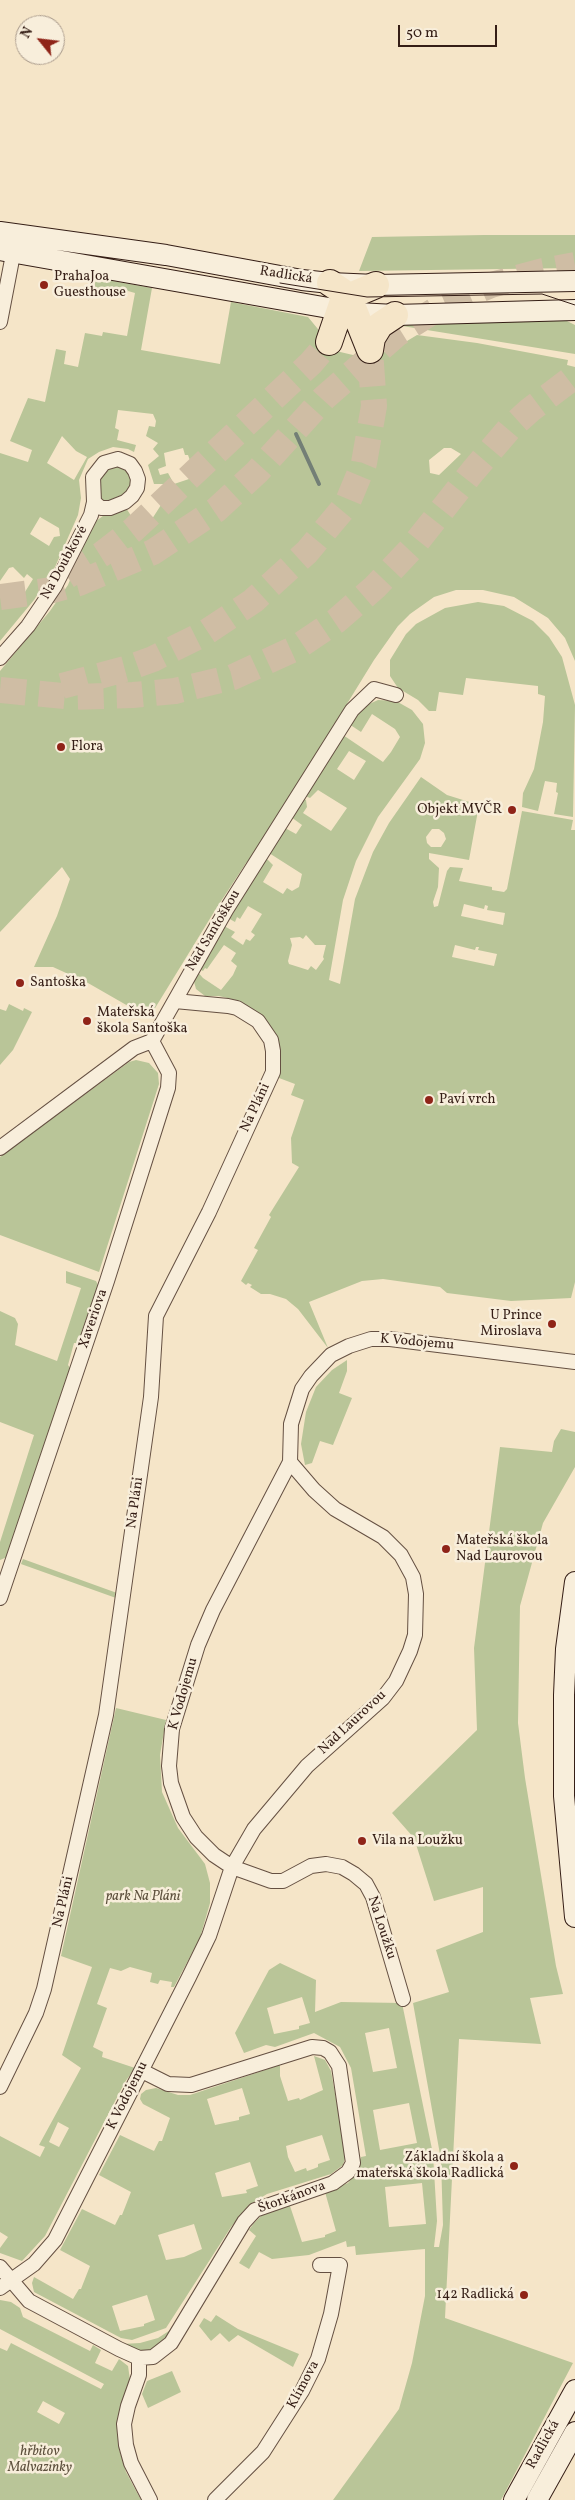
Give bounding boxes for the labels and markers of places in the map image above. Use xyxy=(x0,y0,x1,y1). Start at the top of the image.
place label: PrahaJoa Guesthouse xyxy=(54,269,126,302)
marker: PrahaJoa Guesthouse xyxy=(38,279,50,291)
place label: Flora xyxy=(71,739,103,755)
marker: Flora xyxy=(55,741,67,753)
place label: Objekt MVČR xyxy=(417,802,502,818)
marker: Objekt MVČR xyxy=(506,804,518,816)
place label: Santoška xyxy=(30,975,86,991)
marker: Santoška xyxy=(14,977,26,989)
place label: Mateřská škola Santoška xyxy=(97,1005,188,1038)
marker: Mateřská škola Santoška xyxy=(81,1015,93,1027)
place label: Paví vrch xyxy=(439,1092,496,1108)
marker: Paví vrch xyxy=(423,1094,435,1106)
place label: U Prince Miroslava xyxy=(480,1308,542,1340)
marker: U Prince Miroslava xyxy=(546,1318,558,1330)
place label: Mateřská škola Nad Laurovou xyxy=(456,1533,548,1565)
marker: Mateřská škola Nad Laurovou xyxy=(440,1543,452,1555)
place label: Vila na Loužku xyxy=(372,1833,463,1849)
marker: Vila na Loužku xyxy=(356,1835,368,1847)
place label: Základní škola a mateřská škola Radlická xyxy=(356,2150,504,2182)
marker: Základní škola a mateřská škola Radlická xyxy=(508,2160,520,2172)
place label: 142 Radlická xyxy=(437,2287,514,2303)
marker: 142 Radlická xyxy=(518,2289,530,2301)

